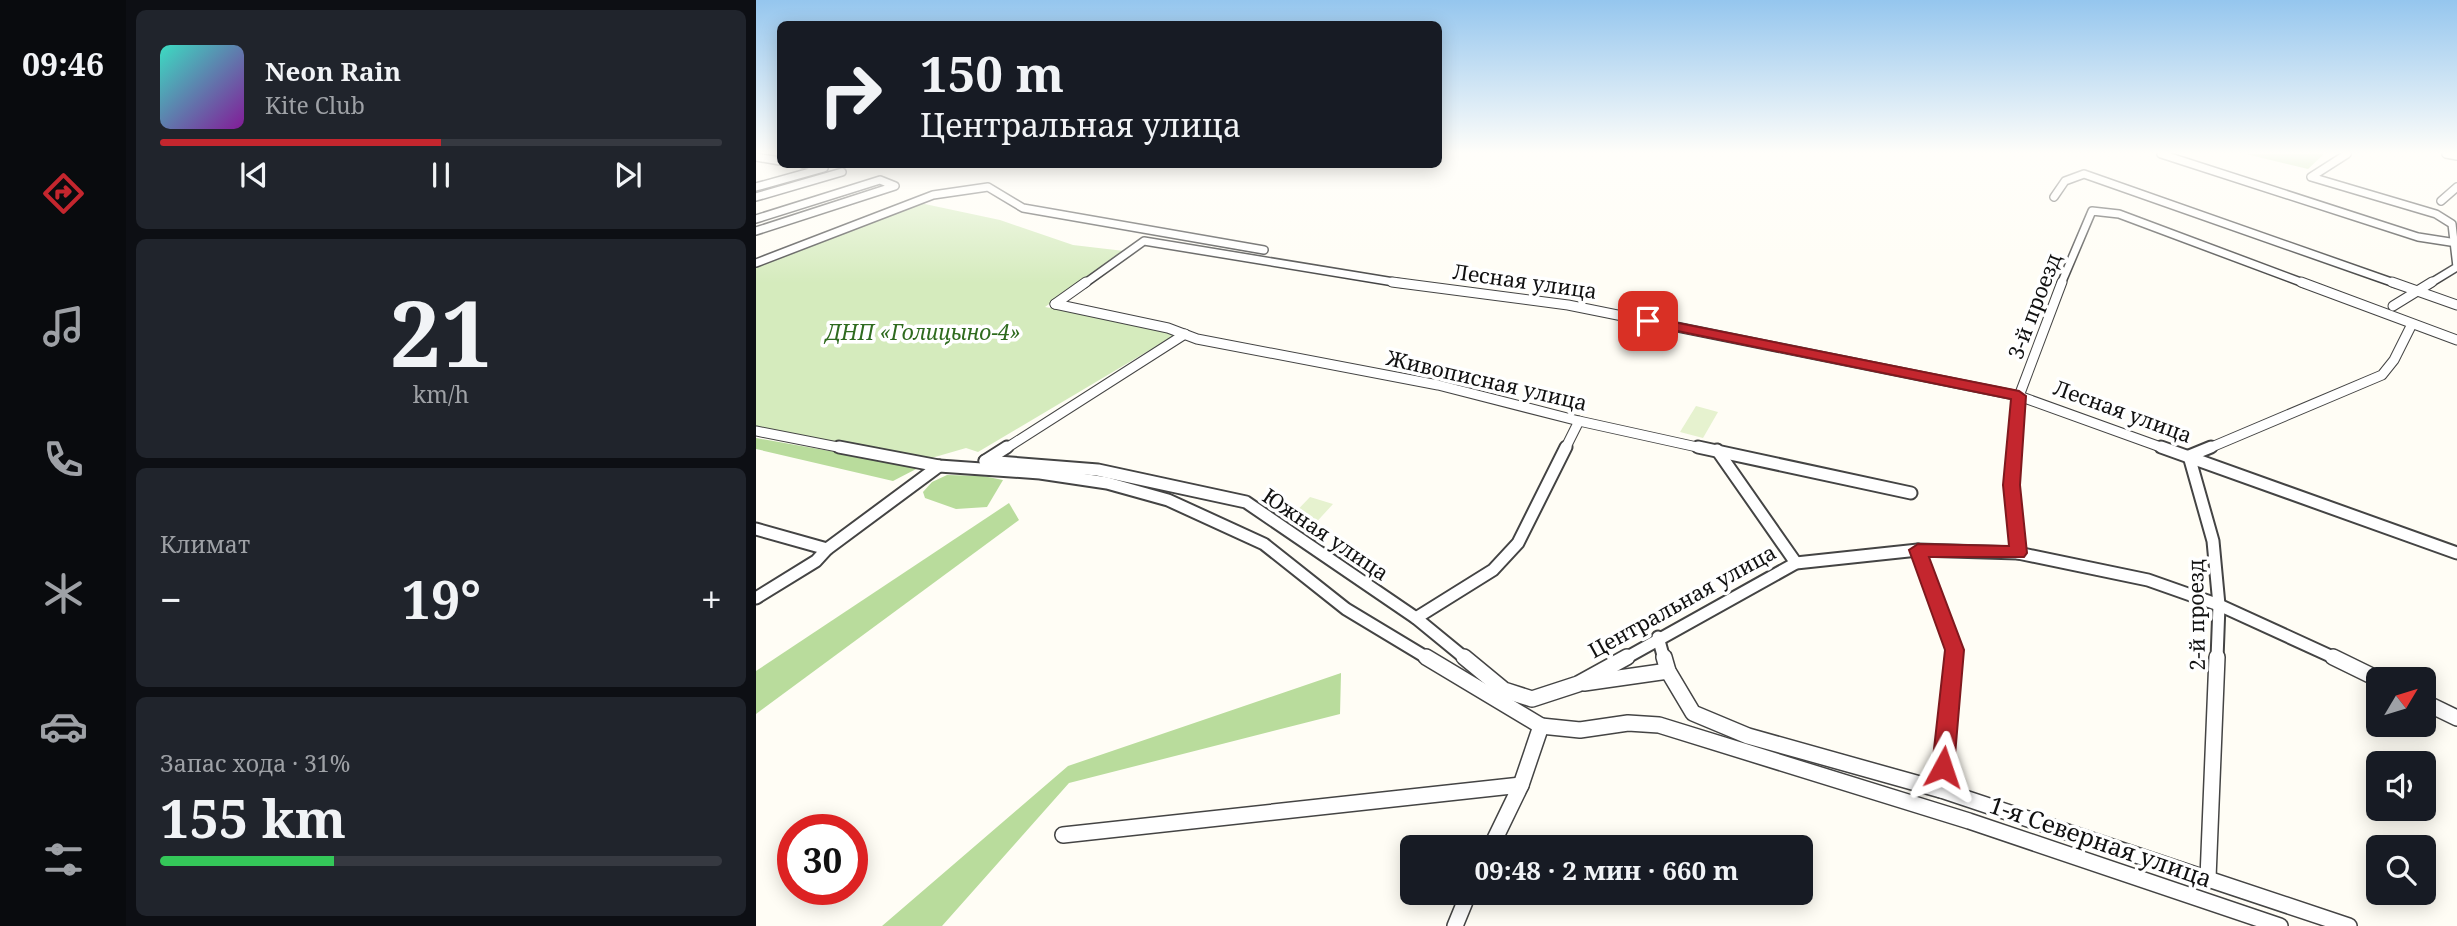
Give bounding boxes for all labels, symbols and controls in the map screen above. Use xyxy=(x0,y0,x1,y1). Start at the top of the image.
text: 150 m xyxy=(920,40,1064,106)
text: 09:46 xyxy=(22,42,104,85)
icon: right xyxy=(805,49,896,140)
text: Neon Rain xyxy=(265,53,401,89)
text: Kite Club xyxy=(265,89,365,121)
text: Центральная улица xyxy=(920,103,1241,146)
icon: previous xyxy=(235,156,273,194)
icon: pause xyxy=(422,156,460,194)
icon: next xyxy=(609,156,647,194)
icon: directions xyxy=(39,169,88,218)
street label: 3-й проезд xyxy=(2001,249,2067,363)
street label: Лесная улица xyxy=(1451,257,1599,305)
text: 21 xyxy=(390,270,492,394)
pin xyxy=(1618,291,1678,351)
icon: music xyxy=(39,302,88,351)
icon: arrive xyxy=(1629,302,1667,340)
park label: ДНП «Голицыно-4» xyxy=(824,318,1020,346)
street label: Живописная улица xyxy=(1383,343,1590,417)
street label: Лесная улица xyxy=(2050,373,2196,449)
text: km/h xyxy=(413,378,469,410)
icon: phone xyxy=(39,435,88,484)
street label: Южная улица xyxy=(1257,481,1395,587)
text: Климат xyxy=(160,528,250,560)
street label: Центральная улица xyxy=(1583,538,1781,664)
street label: 2-й проезд xyxy=(2181,559,2211,671)
text: 19° xyxy=(402,563,481,634)
icon: climate xyxy=(39,569,88,618)
text: − xyxy=(160,573,182,625)
text: + xyxy=(701,573,722,625)
north arrow xyxy=(2366,667,2436,737)
map controls xyxy=(2366,667,2436,905)
icon: car xyxy=(39,702,88,751)
position arrow xyxy=(1906,730,1980,804)
text: Запас хода · 31% xyxy=(160,747,350,779)
button: sound xyxy=(2366,751,2436,821)
text: 155 km xyxy=(160,782,346,853)
street label: 1-я Северная улица xyxy=(1985,787,2217,895)
speed limit sign: 30 xyxy=(777,814,868,905)
icon: filters xyxy=(39,835,88,884)
button: search xyxy=(2366,835,2436,905)
text: 09:48 · 2 мин · 660 m xyxy=(1474,852,1739,888)

